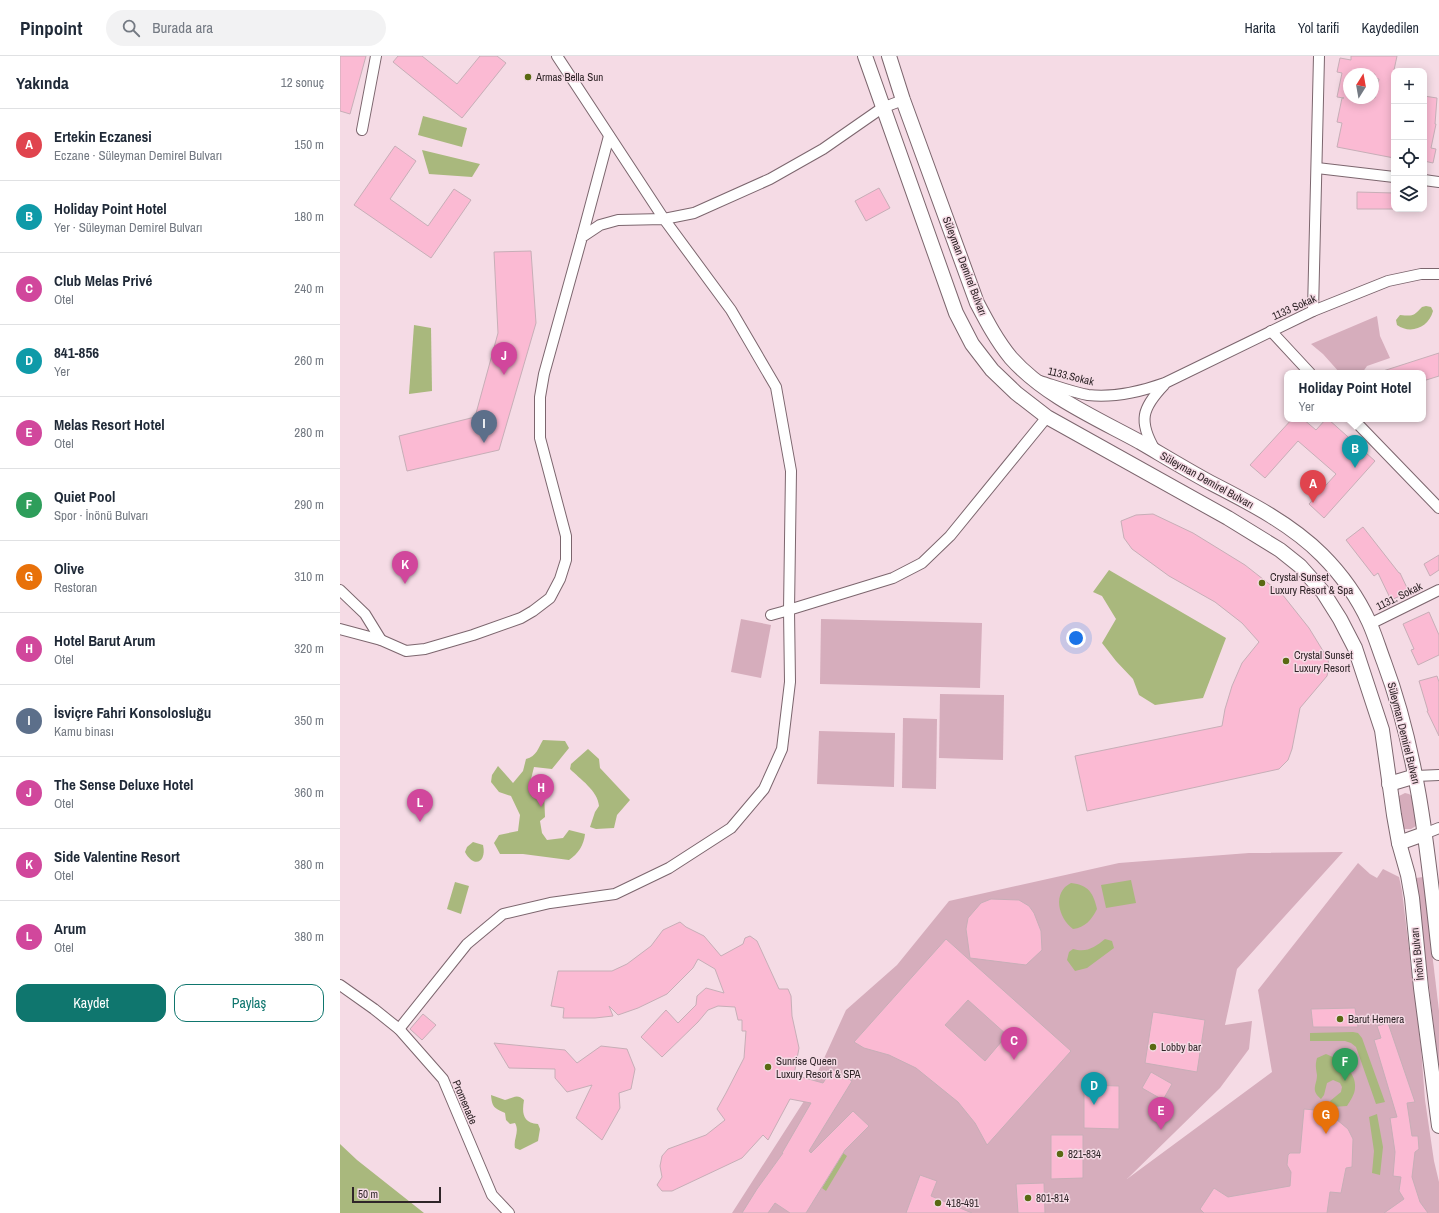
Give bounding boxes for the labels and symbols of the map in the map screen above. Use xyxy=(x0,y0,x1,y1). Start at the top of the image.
north arrow xyxy=(1343,68,1379,104)
place label: Armas Bella Sun xyxy=(535,70,603,84)
marker: Armas Bella Sun xyxy=(523,72,533,82)
street label: Süleyman Demirel Bulvarı xyxy=(940,215,990,317)
street label: 1133 Sokak xyxy=(1270,291,1319,323)
pin: J xyxy=(491,342,517,375)
street label: 1133.Sokak xyxy=(1047,364,1096,389)
pin: I xyxy=(471,410,497,443)
pin: B xyxy=(1342,435,1368,468)
street label: Süleyman Demirel Bulvarı xyxy=(1158,448,1256,512)
pin: A xyxy=(1300,470,1326,503)
pin: K xyxy=(392,551,418,584)
place label: Crystal Sunset Luxury Resort & Spa xyxy=(1270,570,1353,597)
marker: Crystal Sunset Luxury Resort & Spa xyxy=(1257,578,1267,588)
street label: 1131. Sokak xyxy=(1374,579,1425,613)
your location xyxy=(1066,628,1086,648)
place label: Crystal Sunset Luxury Resort xyxy=(1294,648,1353,675)
marker: Crystal Sunset Luxury Resort xyxy=(1281,656,1291,666)
street label: Süleyman Demirel Bulvarı xyxy=(1385,680,1423,786)
pin: H xyxy=(528,774,554,807)
pin: L xyxy=(407,789,433,822)
street label: İnönü Bulvarı xyxy=(1407,927,1427,981)
place label: Barut Hemera xyxy=(1348,1012,1404,1026)
marker: Barut Hemera xyxy=(1335,1014,1345,1024)
pin: C xyxy=(1001,1027,1027,1060)
place label: Lobby bar xyxy=(1161,1040,1201,1054)
marker: Lobby bar xyxy=(1148,1042,1158,1052)
pin: F xyxy=(1332,1048,1358,1081)
place label: Sunrise Queen Luxury Resort & SPA xyxy=(776,1054,862,1081)
marker: Sunrise Queen Luxury Resort & SPA xyxy=(763,1062,773,1072)
pin: D xyxy=(1081,1072,1107,1105)
street label: Promenade xyxy=(449,1078,481,1126)
pin: E xyxy=(1148,1097,1174,1130)
pin: G xyxy=(1313,1101,1339,1134)
place label: 821-834 xyxy=(1068,1147,1101,1161)
marker: 821-834 xyxy=(1055,1149,1065,1159)
scale bar xyxy=(352,1185,441,1204)
place label: 801-814 xyxy=(1036,1191,1069,1205)
marker: 801-814 xyxy=(1023,1193,1033,1203)
place label: 418-491 xyxy=(946,1196,979,1210)
marker: 418-491 xyxy=(933,1198,943,1208)

